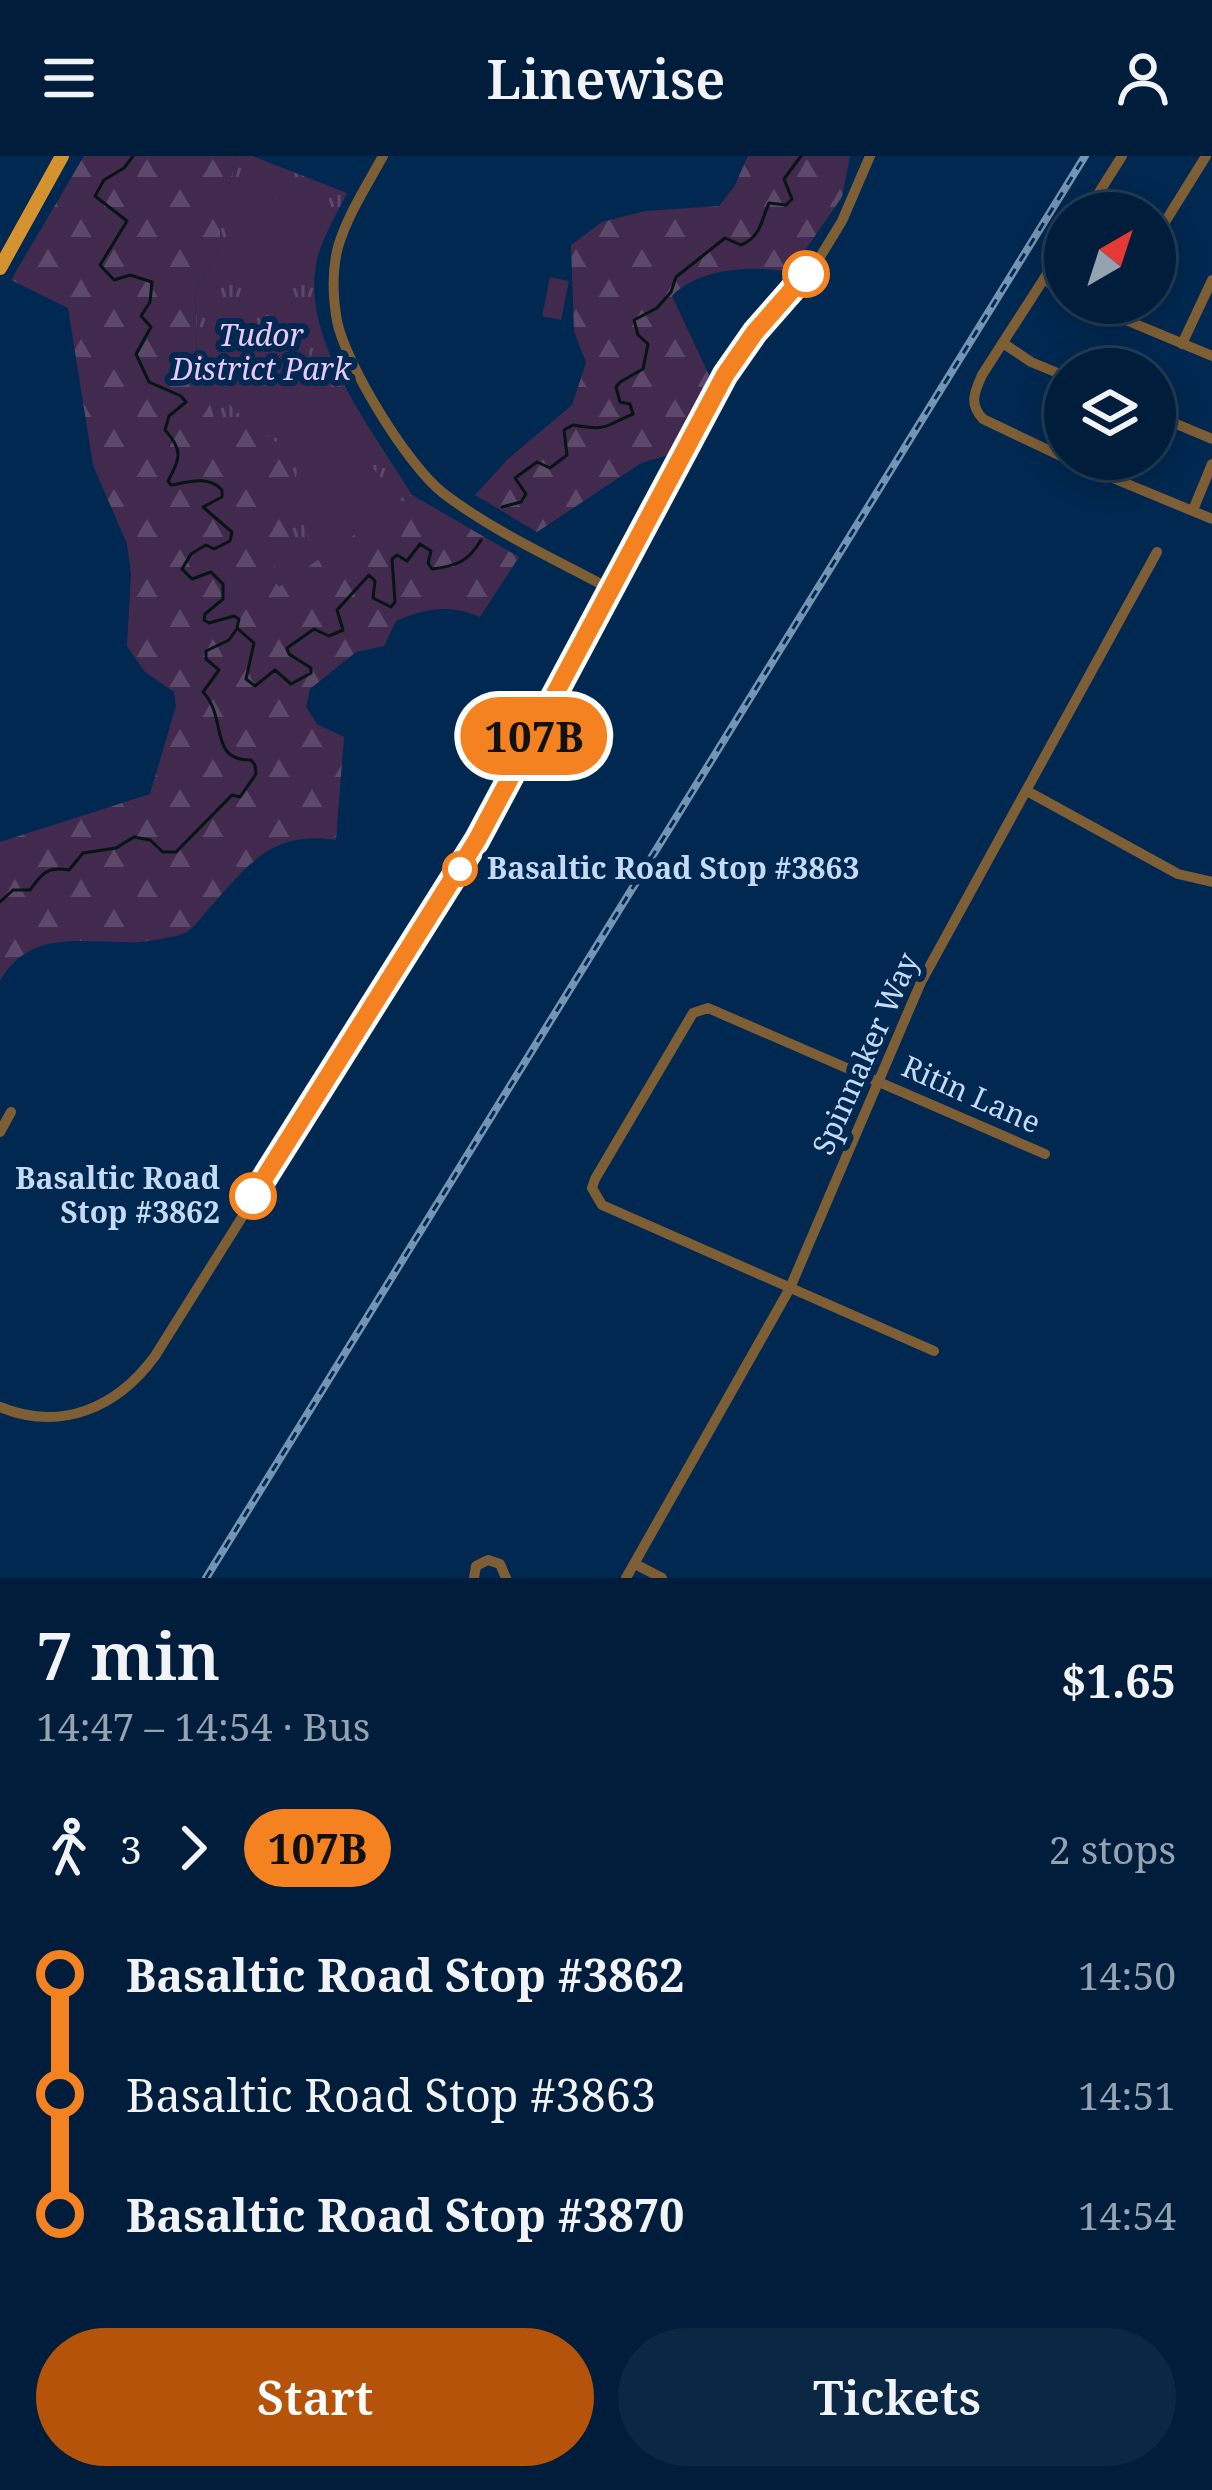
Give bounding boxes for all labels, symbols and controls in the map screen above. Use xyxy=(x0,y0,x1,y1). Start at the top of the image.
text: Linewise xyxy=(487,41,725,115)
icon: menu xyxy=(36,45,102,111)
icon: person xyxy=(1110,45,1176,111)
north arrow xyxy=(1044,192,1176,324)
map controls xyxy=(1044,192,1176,480)
unlabelled marker xyxy=(784,252,828,296)
park label: Tudor District Park xyxy=(170,314,352,389)
button: layers xyxy=(1044,348,1176,480)
line badge: 107B xyxy=(450,697,618,775)
text: 107B xyxy=(484,707,584,764)
place label: Basaltic Road Stop #3863 xyxy=(487,847,859,888)
marker: Basaltic Road Stop #3863 xyxy=(444,853,476,885)
street label: Spinnaker Way xyxy=(802,946,928,1161)
street label: Ritin Lane xyxy=(896,1045,1047,1142)
place label: Basaltic Road Stop #3862 xyxy=(15,1157,220,1232)
marker: Basaltic Road Stop #3862 xyxy=(231,1174,275,1218)
text: 7 min xyxy=(36,1609,220,1699)
text: $1.65 xyxy=(1061,1650,1176,1711)
text: 14:47 – 14:54 · Bus xyxy=(36,1699,370,1752)
icon: walk xyxy=(36,1815,102,1881)
icon: forward xyxy=(160,1815,226,1881)
text: 107B xyxy=(268,1819,367,1876)
text: 3 xyxy=(120,1822,142,1875)
text: 2 stops xyxy=(1049,1822,1176,1875)
text: Basaltic Road Stop #3862 xyxy=(126,1944,685,2005)
text: 14:50 xyxy=(1078,1948,1176,2001)
text: Basaltic Road Stop #3863 xyxy=(126,2064,656,2125)
text: 14:51 xyxy=(1078,2068,1176,2121)
text: Basaltic Road Stop #3870 xyxy=(126,2184,685,2245)
text: 14:54 xyxy=(1078,2188,1176,2241)
button: Start xyxy=(36,2328,594,2466)
button: Tickets xyxy=(618,2328,1176,2466)

